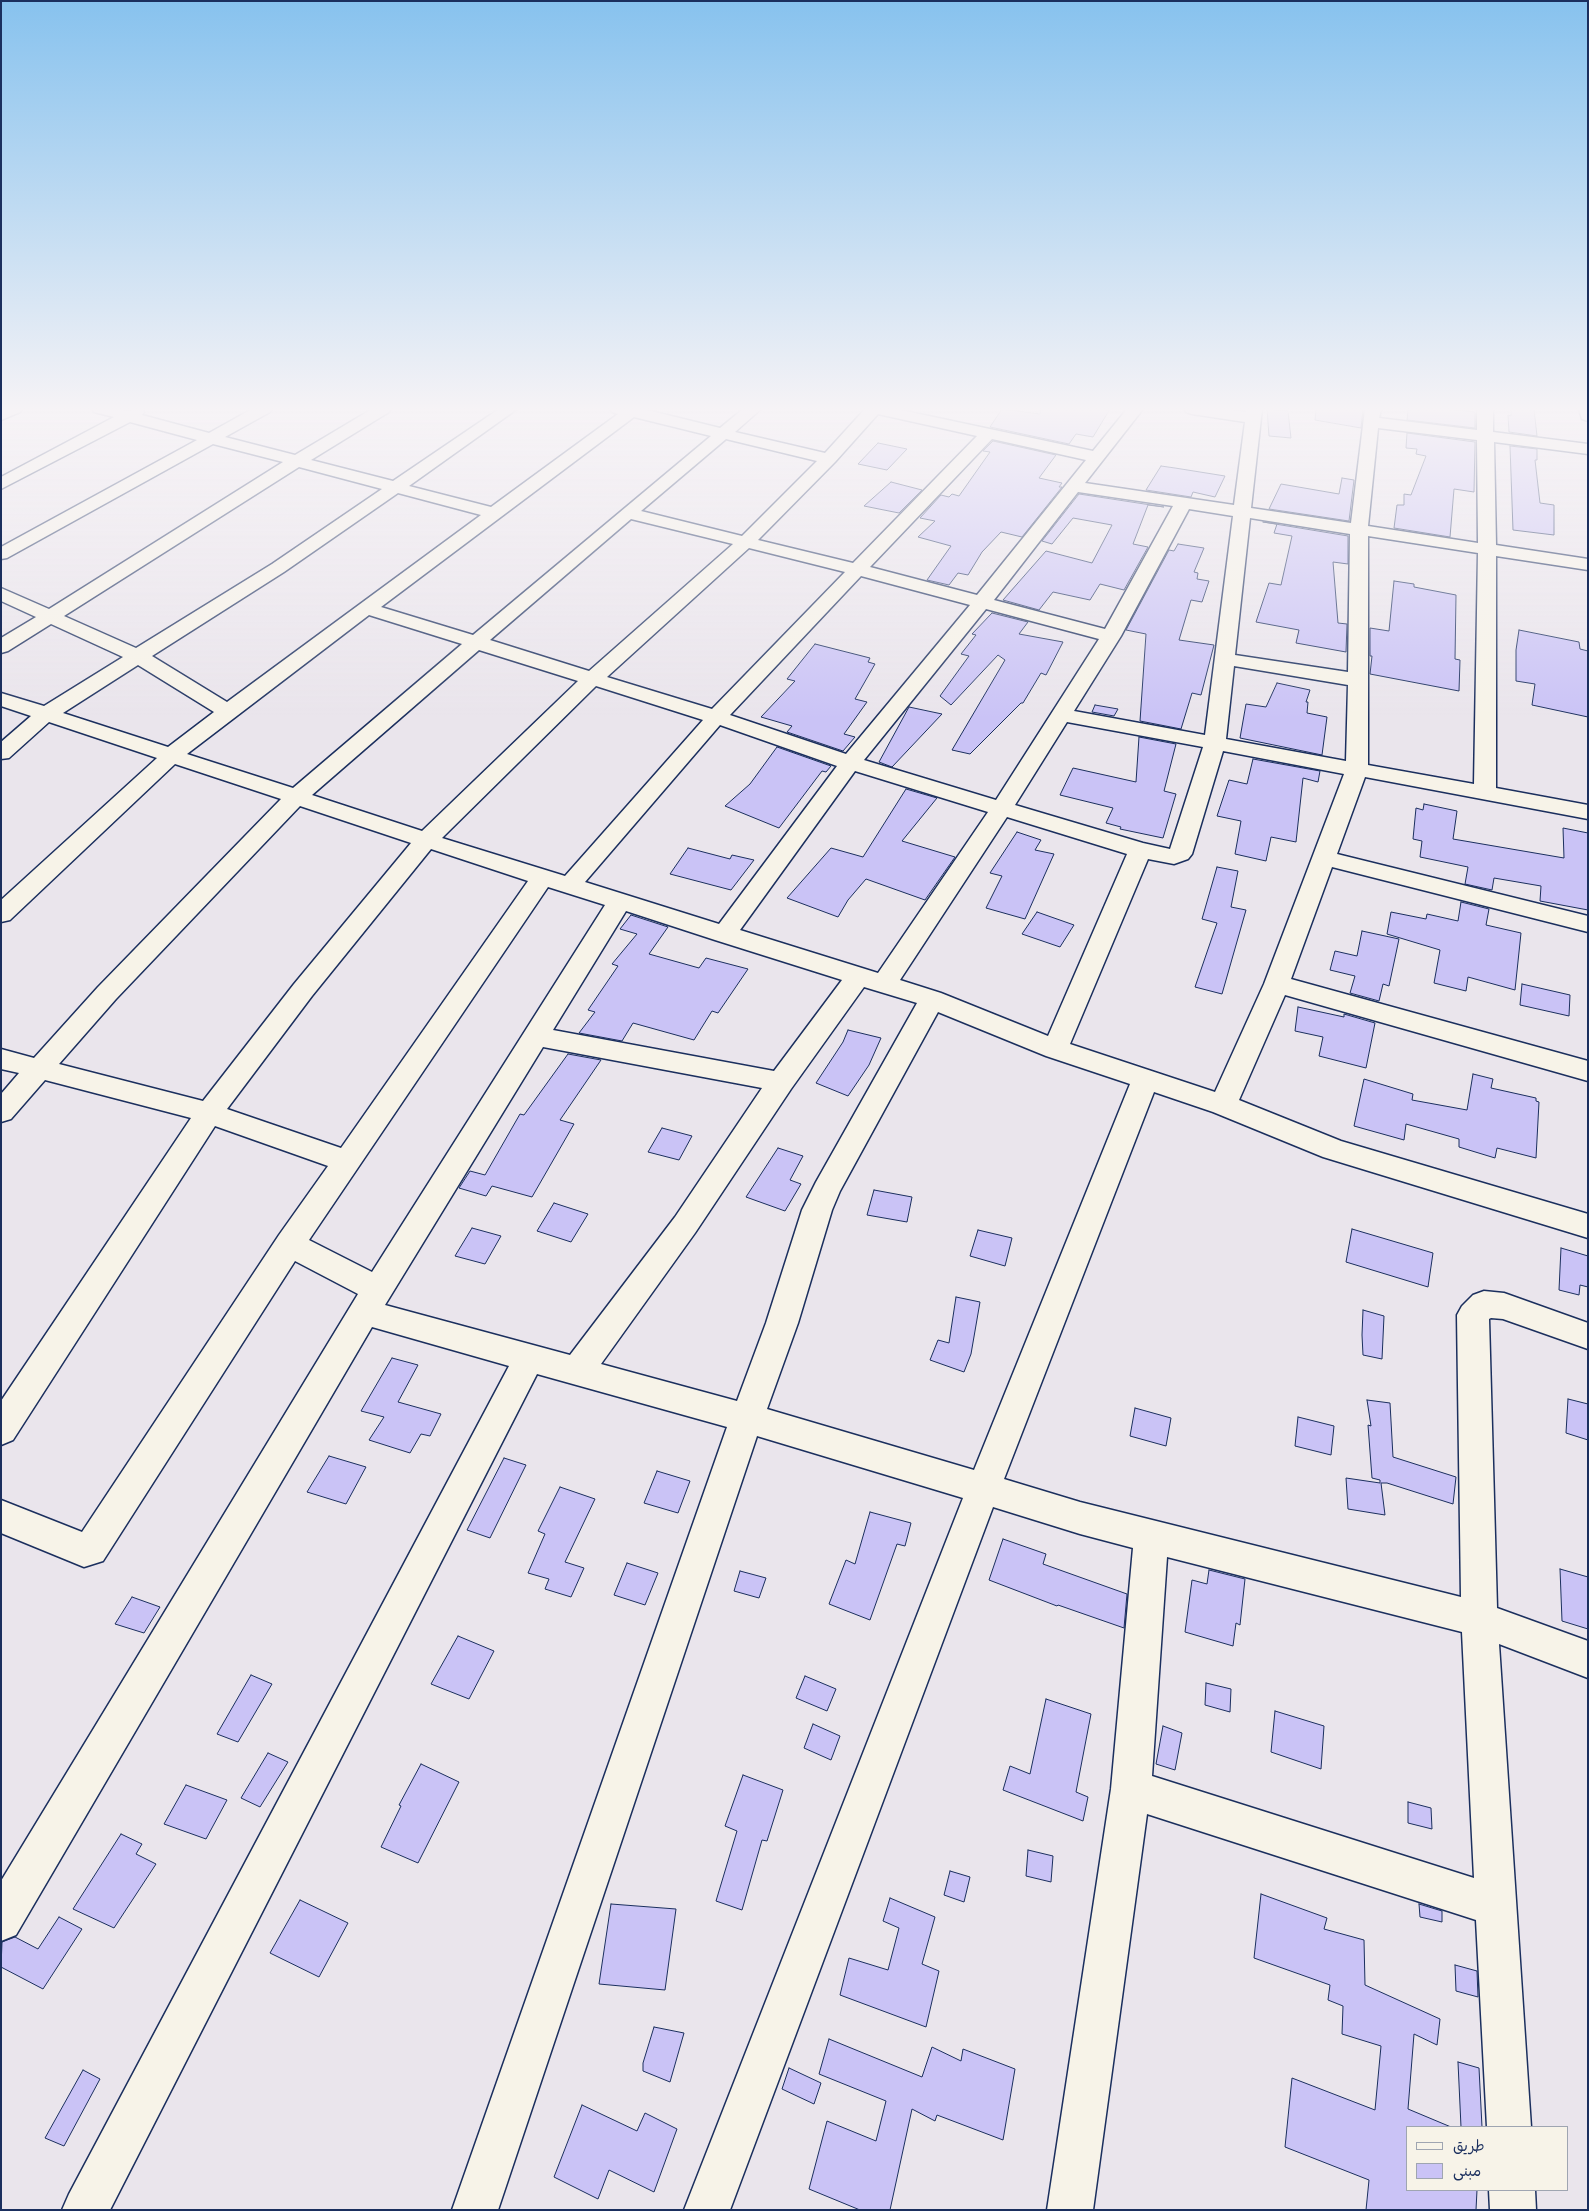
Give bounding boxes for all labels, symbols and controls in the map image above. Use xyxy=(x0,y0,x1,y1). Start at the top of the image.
legend xyxy=(1406,2126,1569,2191)
text: طريق xyxy=(1453,2133,1485,2156)
text: مبنى xyxy=(1453,2158,1481,2181)

